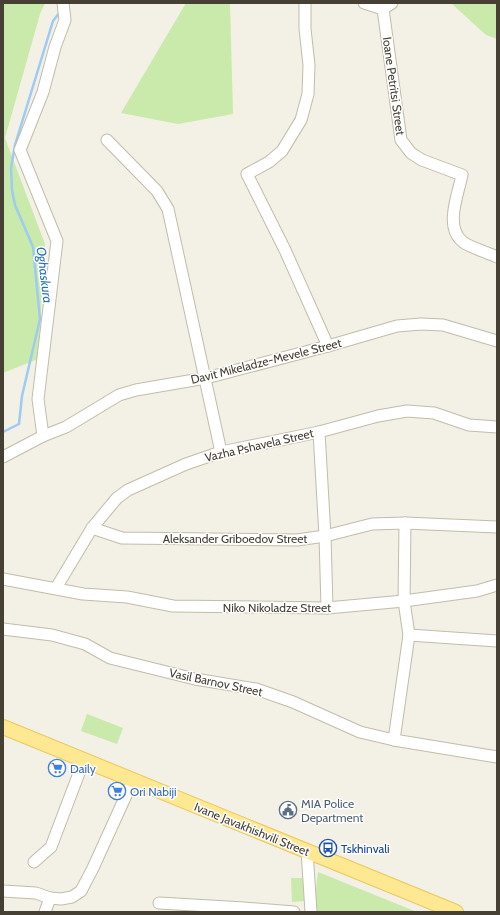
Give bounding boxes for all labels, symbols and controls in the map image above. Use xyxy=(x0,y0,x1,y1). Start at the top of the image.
street label: Ioane Petritsi Street xyxy=(380,36,408,136)
water label: Oghaskura xyxy=(34,246,56,304)
street label: Davit Mikeladze-Mevele Street xyxy=(189,335,343,387)
street label: Vazha Pshavela Street xyxy=(203,425,315,465)
street label: Aleksander Griboedov Street xyxy=(163,531,307,546)
street label: Niko Nikoladze Street xyxy=(223,600,331,615)
street label: Vasil Barnov Street xyxy=(168,665,264,699)
supermarket icon: Daily xyxy=(47,758,67,778)
place label: Daily xyxy=(70,761,96,776)
supermarket icon: Ori Nabiji xyxy=(107,781,127,801)
place label: Ori Nabiji xyxy=(130,784,177,799)
place label: MIA Police Department xyxy=(301,796,363,825)
street label: Ivane Javakhishvili Street xyxy=(192,799,312,859)
public building icon: MIA Police Department xyxy=(278,800,298,820)
bus stop icon: Tskhinvali xyxy=(318,838,338,858)
place label: Tskhinvali xyxy=(341,841,390,856)

